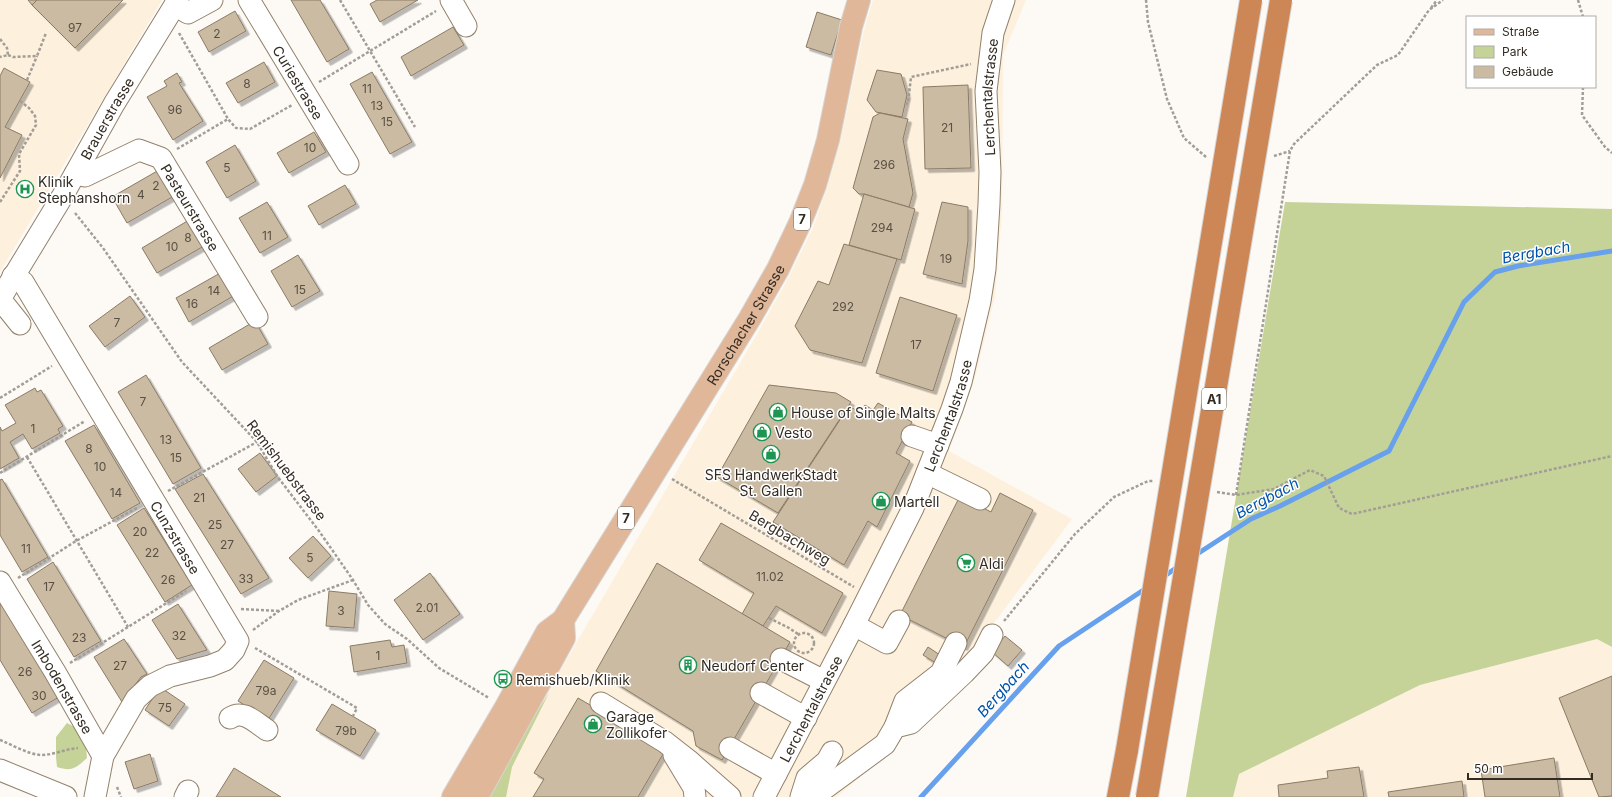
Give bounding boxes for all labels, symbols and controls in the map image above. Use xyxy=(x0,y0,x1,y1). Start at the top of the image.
legend xyxy=(1466,16,1596,88)
house number: 97 xyxy=(68,20,82,35)
text: Straße xyxy=(1502,24,1539,39)
house number: 2 xyxy=(213,26,221,41)
street label: Lerchentalstrasse xyxy=(977,37,1001,156)
street label: Curiestrasse xyxy=(270,42,328,122)
text: Park xyxy=(1502,44,1528,59)
text: Gebäude xyxy=(1502,64,1554,79)
street label: Brauerstrasse xyxy=(76,74,137,162)
house number: 8 xyxy=(243,76,251,91)
house number: 11 xyxy=(362,81,372,96)
house number: 13 xyxy=(371,98,383,113)
house number: 96 xyxy=(168,102,182,117)
house number: 15 xyxy=(381,114,393,129)
house number: 21 xyxy=(941,120,953,135)
house number: 10 xyxy=(304,140,316,155)
house number: 296 xyxy=(873,157,895,172)
house number: 5 xyxy=(223,160,231,175)
street label: Pasteurstrasse xyxy=(158,161,223,254)
place label: Klinik Stephanshorn xyxy=(38,173,130,206)
house number: 2 xyxy=(152,178,160,193)
hospital icon: Klinik Stephanshorn xyxy=(15,179,35,199)
house number: 4 xyxy=(137,187,145,202)
road number: 7 xyxy=(794,208,810,230)
house number: 294 xyxy=(871,220,894,235)
house number: 11 xyxy=(262,228,272,243)
house number: 8 xyxy=(184,230,192,245)
water label: Bergbach xyxy=(1500,237,1572,267)
house number: 10 xyxy=(166,239,178,254)
house number: 19 xyxy=(940,251,952,266)
street label: Rorschacher Strasse xyxy=(702,262,787,388)
house number: 15 xyxy=(294,282,306,297)
house number: 14 xyxy=(208,283,221,298)
house number: 16 xyxy=(186,296,198,311)
house number: 292 xyxy=(832,299,854,314)
house number: 7 xyxy=(114,315,121,330)
house number: 17 xyxy=(910,337,922,352)
street label: Lerchentalstrasse xyxy=(920,358,975,474)
road number: A1 xyxy=(1202,388,1226,410)
house number: 7 xyxy=(140,394,147,409)
shop icon: House of Single Malts xyxy=(768,402,788,422)
place label: House of Single Malts xyxy=(791,404,936,421)
street label: Remishuebstrasse xyxy=(244,416,330,524)
house number: 1 xyxy=(31,421,35,436)
shop icon: Vesto xyxy=(752,422,772,442)
place label: Vesto xyxy=(775,424,812,441)
house number: 13 xyxy=(160,432,172,447)
house number: 8 xyxy=(85,441,93,456)
shop icon: SFS HandwerkStadt St. Gallen xyxy=(761,444,781,464)
house number: 15 xyxy=(170,450,182,465)
house number: 10 xyxy=(94,459,106,474)
place label: SFS HandwerkStadt St. Gallen xyxy=(705,466,838,499)
water label: Bergbach xyxy=(1232,473,1302,523)
house number: 14 xyxy=(110,485,123,500)
house number: 21 xyxy=(193,490,205,505)
shop icon: Martell xyxy=(871,491,891,511)
place label: Martell xyxy=(894,493,939,510)
street label: Cunzstrasse xyxy=(147,497,204,577)
street label: Bergbachweg xyxy=(746,506,834,568)
road number: 7 xyxy=(618,507,634,529)
house number: 25 xyxy=(208,517,222,532)
house number: 20 xyxy=(133,524,147,539)
house number: 27 xyxy=(220,537,234,552)
house number: 11 xyxy=(21,541,31,556)
house number: 22 xyxy=(145,545,159,560)
house number: 5 xyxy=(306,550,314,565)
supermarket icon: Aldi xyxy=(956,553,976,573)
place label: Aldi xyxy=(979,555,1004,572)
house number: 11.02 xyxy=(756,569,784,584)
house number: 33 xyxy=(239,571,253,586)
house number: 26 xyxy=(161,572,175,587)
house number: 17 xyxy=(43,579,55,594)
house number: 2.01 xyxy=(416,600,438,615)
house number: 3 xyxy=(337,603,345,618)
house number: 32 xyxy=(172,628,186,643)
house number: 23 xyxy=(72,630,86,645)
street label: Imbodenstrasse xyxy=(29,636,97,737)
house number: 1 xyxy=(376,648,380,663)
street label: Lerchentalstrasse xyxy=(776,652,845,765)
building icon: Neudorf Center xyxy=(678,655,698,675)
place label: Neudorf Center xyxy=(701,657,804,674)
water label: Bergbach xyxy=(973,657,1033,721)
house number: 27 xyxy=(113,658,127,673)
house number: 26 xyxy=(18,664,32,679)
bus stop icon: Remishueb/Klinik xyxy=(493,669,513,689)
place label: Remishueb/Klinik xyxy=(516,671,630,688)
house number: 79a xyxy=(256,683,276,698)
house number: 30 xyxy=(32,688,46,703)
house number: 75 xyxy=(158,700,172,715)
place label: Garage Zollikofer xyxy=(606,708,667,741)
shop icon: Garage Zollikofer xyxy=(583,714,603,734)
house number: 79b xyxy=(335,723,357,738)
scale bar xyxy=(1468,755,1592,781)
text: 50 m xyxy=(1474,761,1503,776)

